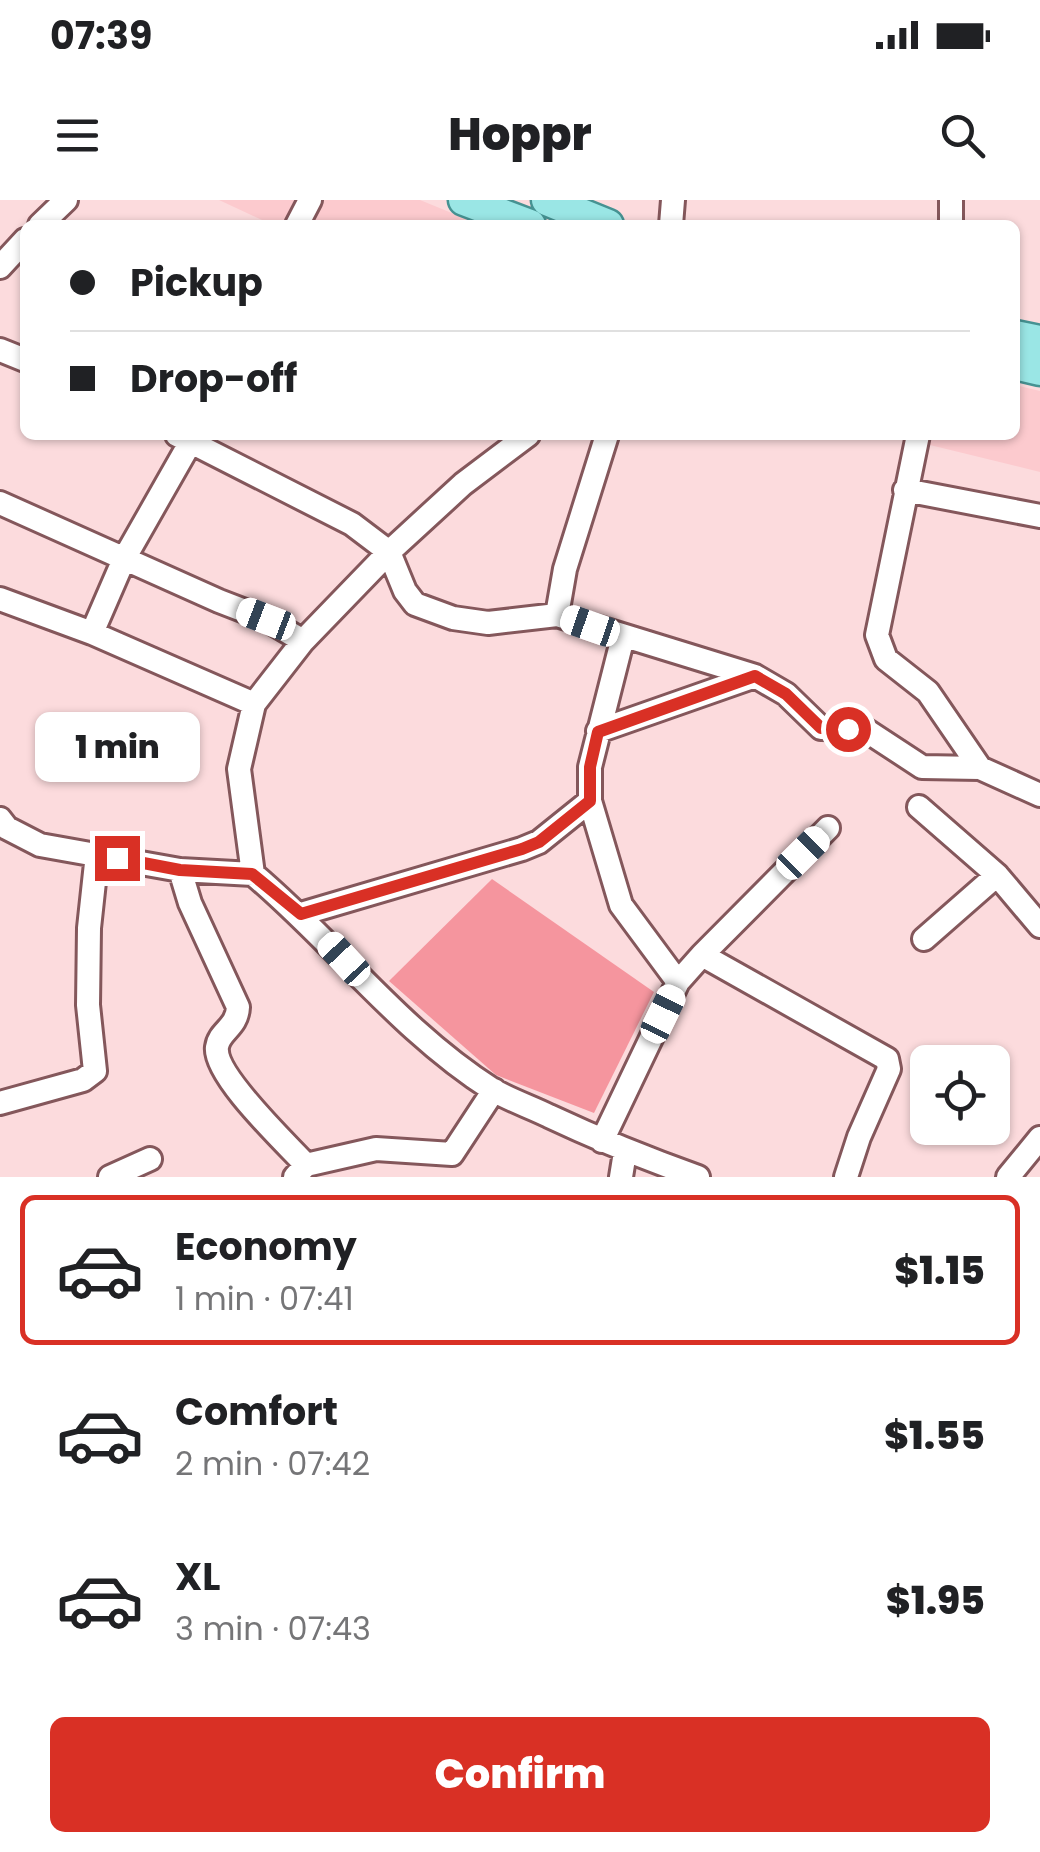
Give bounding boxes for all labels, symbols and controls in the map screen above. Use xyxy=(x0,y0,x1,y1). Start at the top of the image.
text: 07:39 xyxy=(50,9,152,62)
text: Hoppr xyxy=(448,103,592,166)
icon: menu xyxy=(50,108,105,163)
icon: search xyxy=(935,108,990,163)
text: Pickup xyxy=(130,256,263,309)
text: Drop-off xyxy=(130,352,298,405)
car xyxy=(233,594,299,644)
car xyxy=(557,602,623,650)
route start xyxy=(826,707,871,752)
callout: 1 min xyxy=(34,713,200,783)
text: 1 min xyxy=(75,724,160,769)
car xyxy=(771,821,835,885)
route end xyxy=(95,836,140,881)
car xyxy=(313,927,375,991)
car xyxy=(636,980,690,1048)
map controls xyxy=(910,1045,1010,1145)
button: locate xyxy=(910,1045,1010,1145)
text: Economy xyxy=(175,1220,357,1273)
icon: car xyxy=(55,1225,145,1315)
text: $1.15 xyxy=(894,1244,985,1297)
text: 1 min · 07:41 xyxy=(175,1276,354,1321)
text: Comfort xyxy=(175,1385,338,1438)
icon: car xyxy=(55,1390,145,1480)
text: $1.55 xyxy=(884,1409,985,1462)
text: 2 min · 07:42 xyxy=(175,1441,370,1486)
text: XL xyxy=(175,1550,220,1603)
icon: car xyxy=(55,1555,145,1645)
text: $1.95 xyxy=(886,1574,985,1627)
text: 3 min · 07:43 xyxy=(175,1606,371,1651)
button: Confirm xyxy=(50,1717,990,1832)

